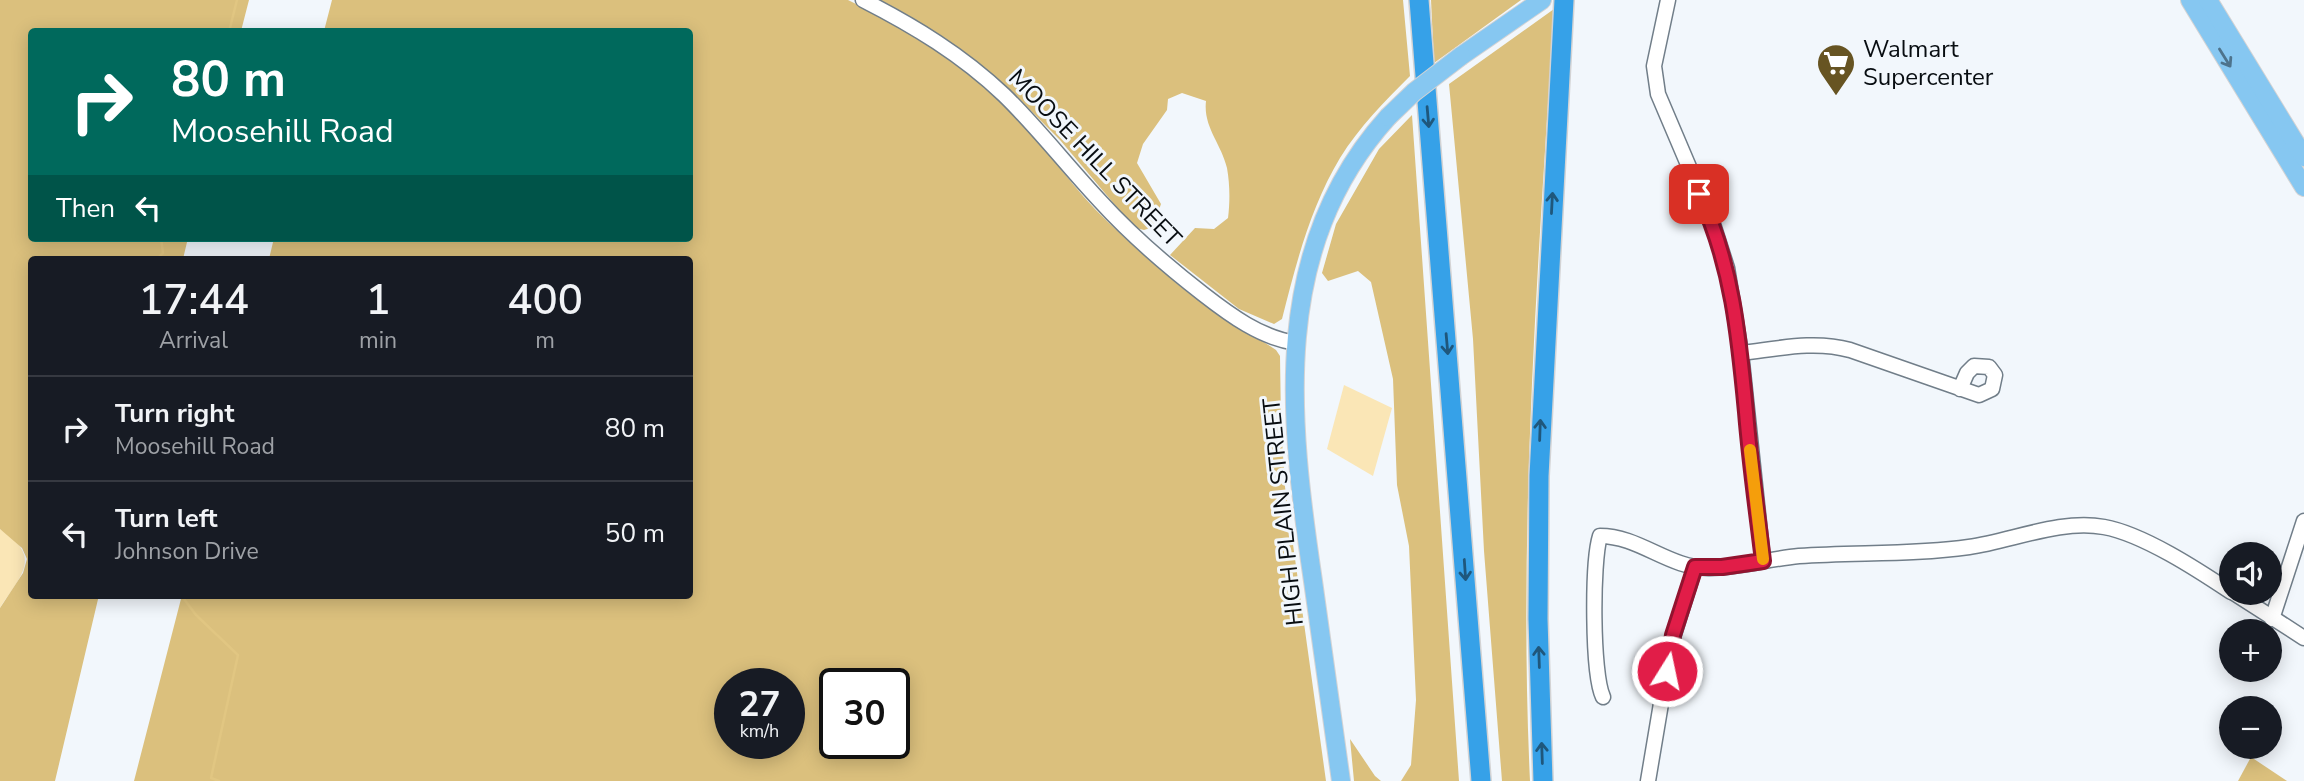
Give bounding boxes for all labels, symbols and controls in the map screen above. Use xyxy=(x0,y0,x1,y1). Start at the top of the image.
place label: Walmart Supercenter xyxy=(1863,33,1994,93)
supermarket icon: Walmart Supercenter xyxy=(1815,42,1857,97)
text: 80 m xyxy=(171,46,286,113)
one-way arrow xyxy=(2219,48,2233,68)
icon: right xyxy=(56,56,147,147)
street label: MOOSE HILL STREET xyxy=(1002,62,1189,254)
one-way arrow xyxy=(1422,105,1435,128)
text: Moosehill Road xyxy=(171,110,394,153)
pin xyxy=(1669,164,1729,224)
icon: arrive xyxy=(1680,175,1718,213)
icon: left xyxy=(129,189,167,227)
text: Then xyxy=(56,191,115,226)
one-way arrow xyxy=(1546,191,1559,214)
text: 17:44 xyxy=(138,272,249,329)
text: 1 xyxy=(365,272,391,329)
text: 400 xyxy=(507,272,583,329)
text: Arrival xyxy=(159,325,228,356)
text: min xyxy=(359,325,397,356)
text: m xyxy=(535,325,555,356)
one-way arrow xyxy=(1441,332,1454,354)
text: Turn right xyxy=(115,396,234,431)
street label: HIGH PLAIN STREET xyxy=(1255,396,1311,627)
icon: right xyxy=(56,410,94,448)
text: 80 m xyxy=(605,411,665,446)
one-way arrow xyxy=(1534,419,1547,442)
text: Moosehill Road xyxy=(115,431,275,462)
text: Turn left xyxy=(115,501,218,536)
icon: left xyxy=(56,515,94,553)
text: 50 m xyxy=(605,516,665,551)
text: Johnson Drive xyxy=(115,536,259,567)
map controls xyxy=(2219,542,2282,759)
button: sound xyxy=(2219,542,2282,605)
one-way arrow xyxy=(1458,559,1471,582)
button: + xyxy=(2219,619,2282,682)
position arrow xyxy=(1630,634,1704,708)
one-way arrow xyxy=(1533,646,1546,669)
speed limit sign: 30 xyxy=(819,668,910,759)
text: 27 xyxy=(738,681,781,728)
button: − xyxy=(2219,696,2282,759)
text: km/h xyxy=(740,719,779,743)
one-way arrow xyxy=(1536,742,1549,765)

